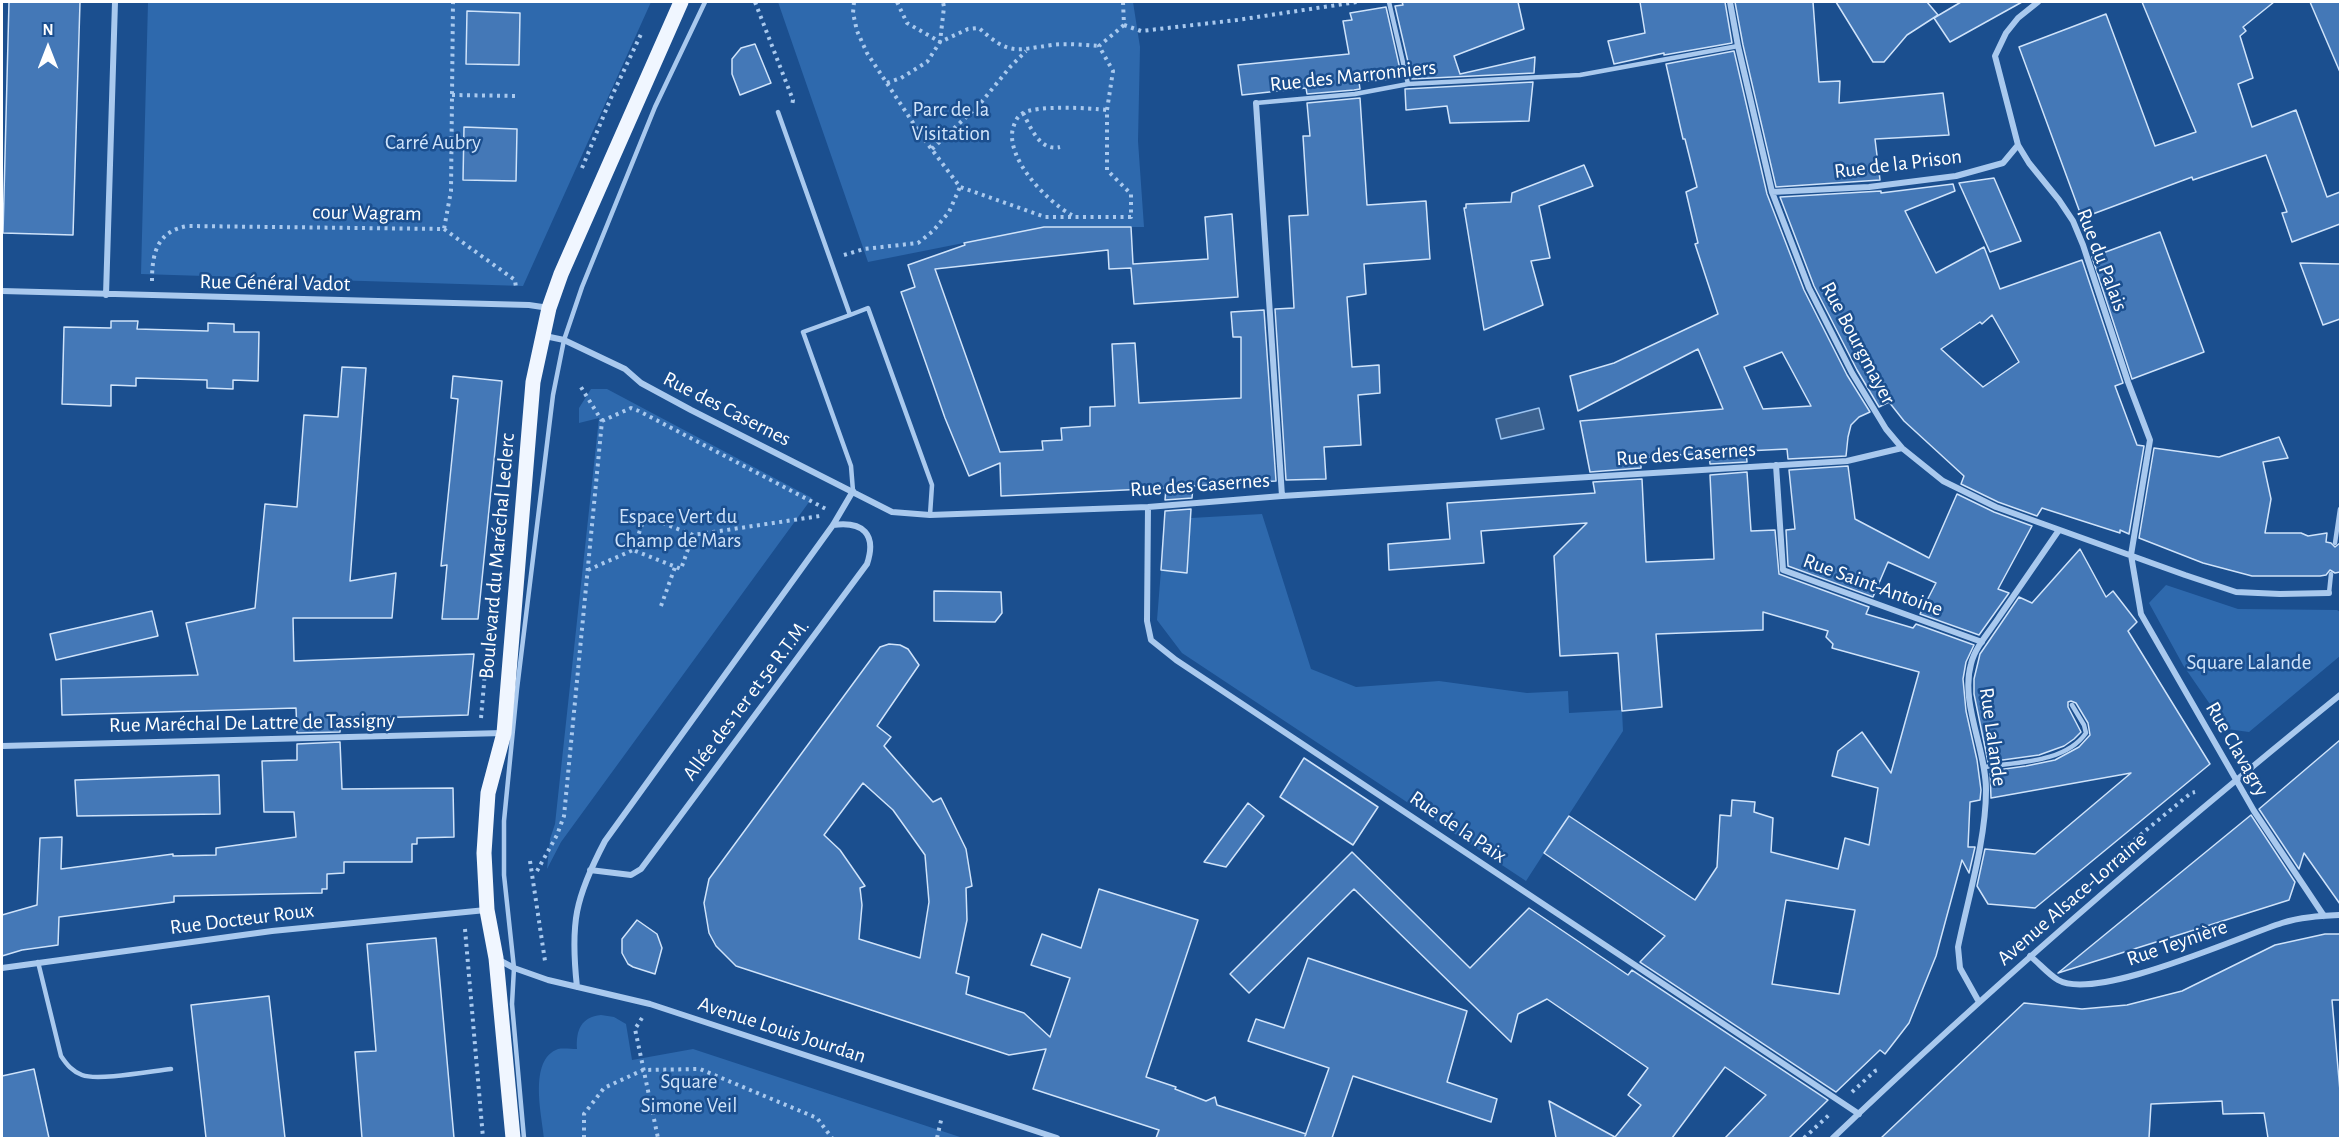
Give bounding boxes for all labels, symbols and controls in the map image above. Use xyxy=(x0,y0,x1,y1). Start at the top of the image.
north arrow xyxy=(18,18,78,78)
text: N xyxy=(42,22,54,38)
street label: Rue des Marronniers xyxy=(1269,55,1437,97)
park label: Parc de la Visitation xyxy=(912,97,990,147)
park label: Carré Aubry xyxy=(385,130,481,156)
street label: Rue de la Prison xyxy=(1833,144,1963,184)
street label: cour Wagram xyxy=(312,199,422,227)
street label: Rue du Palais xyxy=(2071,205,2133,315)
street label: Rue Général Vadot xyxy=(199,269,351,297)
street label: Rue Bourgmayer xyxy=(1815,277,1901,409)
street label: Rue des Casernes xyxy=(659,366,795,452)
street label: Boulevard du Maréchal Leclerc xyxy=(474,432,520,680)
street label: Rue des Casernes xyxy=(1615,437,1757,471)
street label: Rue des Casernes xyxy=(1129,468,1271,502)
park label: Espace Vert du Champ de Mars xyxy=(615,504,741,554)
street label: Rue Saint-Antoine xyxy=(1800,548,1946,622)
street label: Allée des 1er et 5e R.T.M. xyxy=(677,614,815,786)
park label: Square Lalande xyxy=(2187,650,2311,676)
street label: Rue Lalande xyxy=(1974,686,2012,788)
street label: Rue Clavagry xyxy=(2200,697,2274,801)
street label: Rue Maréchal De Lattre de Tassigny xyxy=(109,708,395,738)
street label: Rue de la Paix xyxy=(1405,785,1511,869)
street label: Avenue Alsace-Lorraine xyxy=(1992,827,2152,971)
street label: Rue Docteur Roux xyxy=(169,898,315,940)
street label: Rue Teynière xyxy=(2123,914,2231,972)
street label: Avenue Louis Jourdan xyxy=(695,991,869,1069)
park label: Square Simone Veil xyxy=(641,1069,737,1119)

